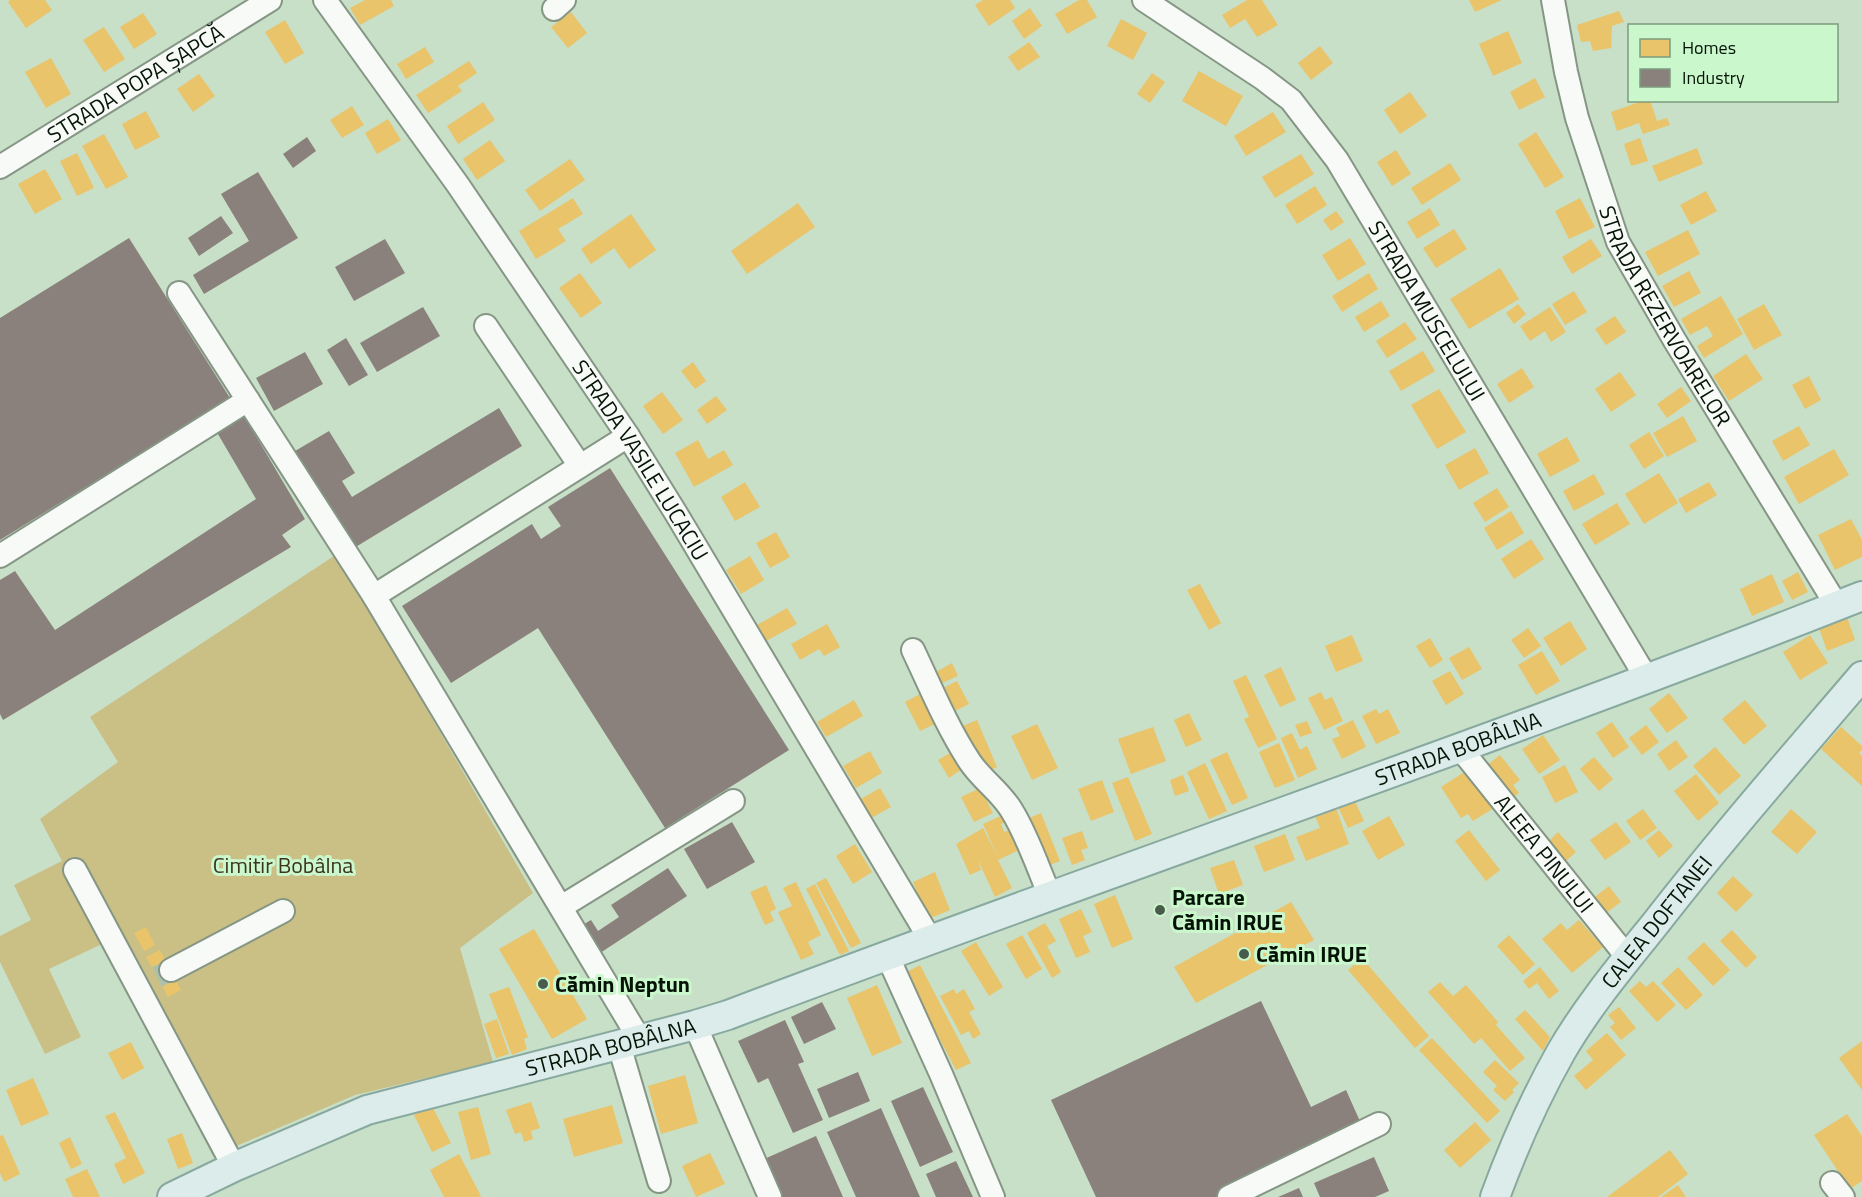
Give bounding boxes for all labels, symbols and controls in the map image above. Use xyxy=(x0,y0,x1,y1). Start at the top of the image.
street label: STRADA POPA ȘAPCĂ xyxy=(40,16,230,151)
legend xyxy=(1628,24,1838,102)
text: Homes xyxy=(1682,34,1736,61)
text: Industry xyxy=(1682,64,1745,91)
street label: STRADA REZERVOARELOR xyxy=(1590,201,1740,433)
street label: STRADA MUSCELULUI xyxy=(1360,214,1494,407)
street label: STRADA VASILE LUCACIU xyxy=(564,352,717,567)
street label: STRADA BOBÂLNA xyxy=(1370,702,1546,794)
street label: ALEEA PINULUI xyxy=(1486,787,1602,920)
park label: Cimitir Bobâlna xyxy=(213,848,353,882)
street label: CALEA DOFTANEI xyxy=(1593,848,1720,996)
place label: Parcare Cămin IRUE xyxy=(1172,880,1283,939)
marker: Parcare Cămin IRUE xyxy=(1153,903,1167,917)
place label: Cămin IRUE xyxy=(1256,937,1367,971)
marker: Cămin IRUE xyxy=(1237,947,1251,961)
place label: Cămin Neptun xyxy=(555,967,690,1001)
marker: Cămin Neptun xyxy=(536,977,550,991)
street label: STRADA BOBÂLNA xyxy=(521,1009,699,1085)

